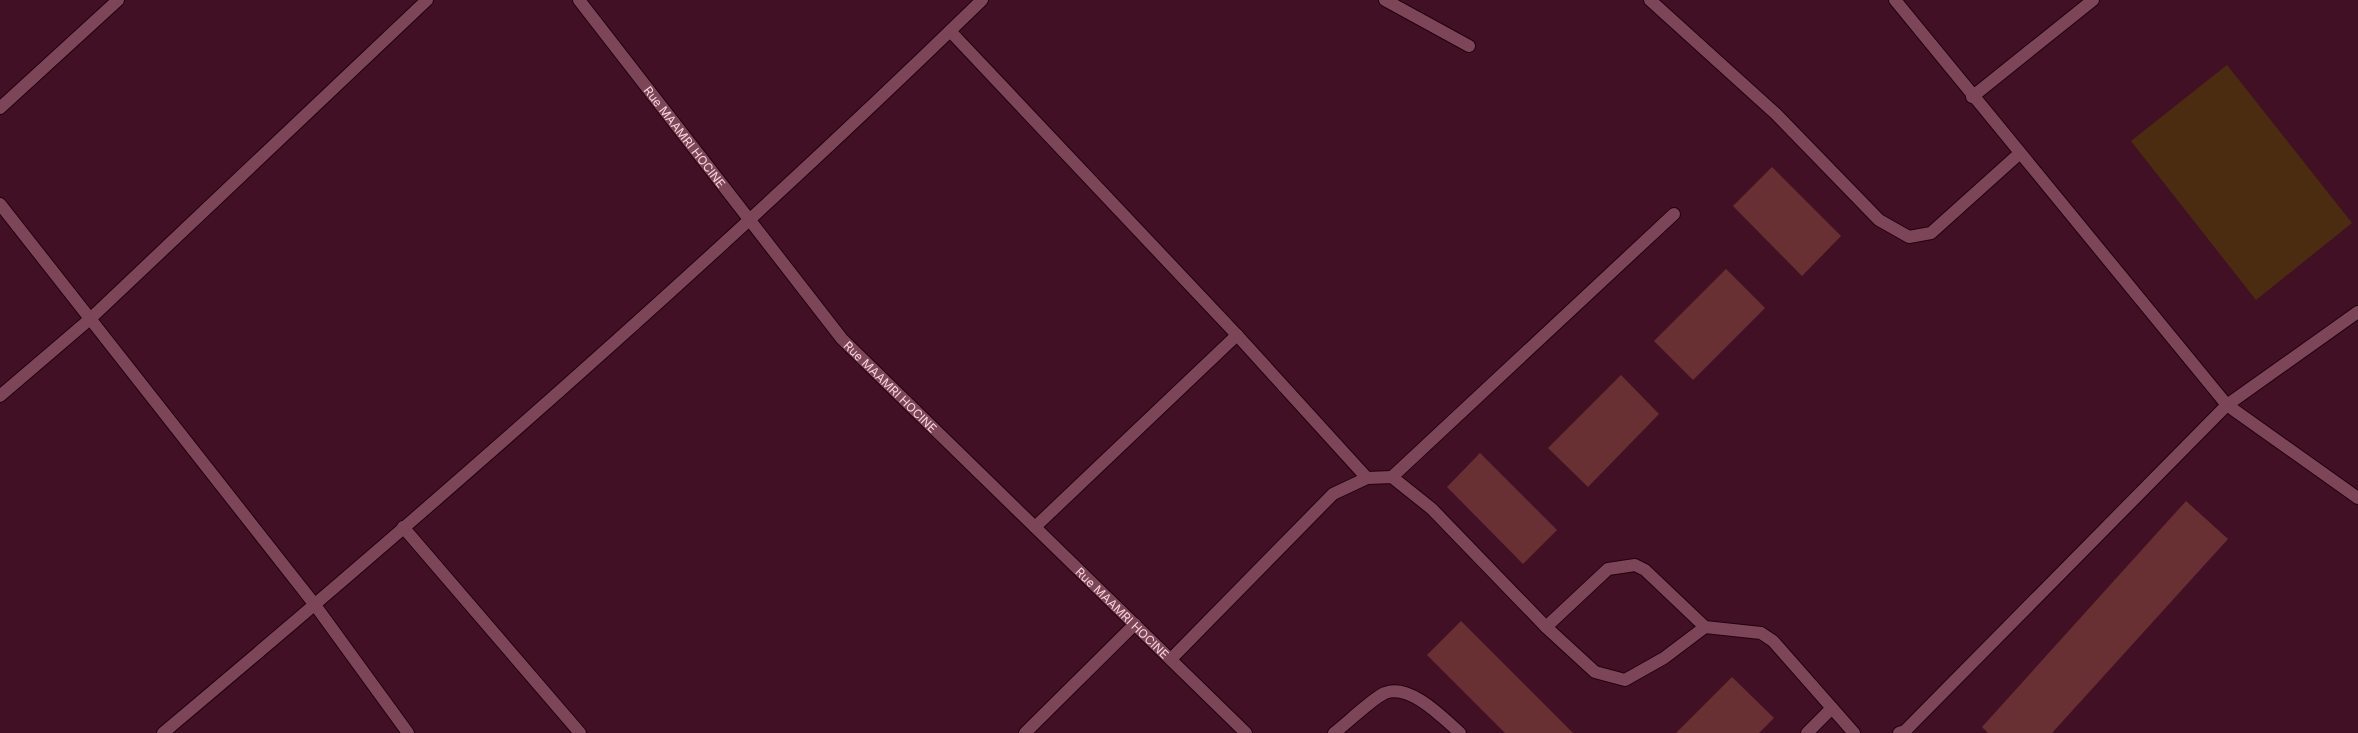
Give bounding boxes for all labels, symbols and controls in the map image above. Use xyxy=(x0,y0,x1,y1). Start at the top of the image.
street label: Rue MAAMRI HOCINE xyxy=(641,83,729,190)
street label: Rue MAAMRI HOCINE xyxy=(841,338,940,435)
street label: Rue MAAMRI HOCINE xyxy=(1073,564,1172,661)

